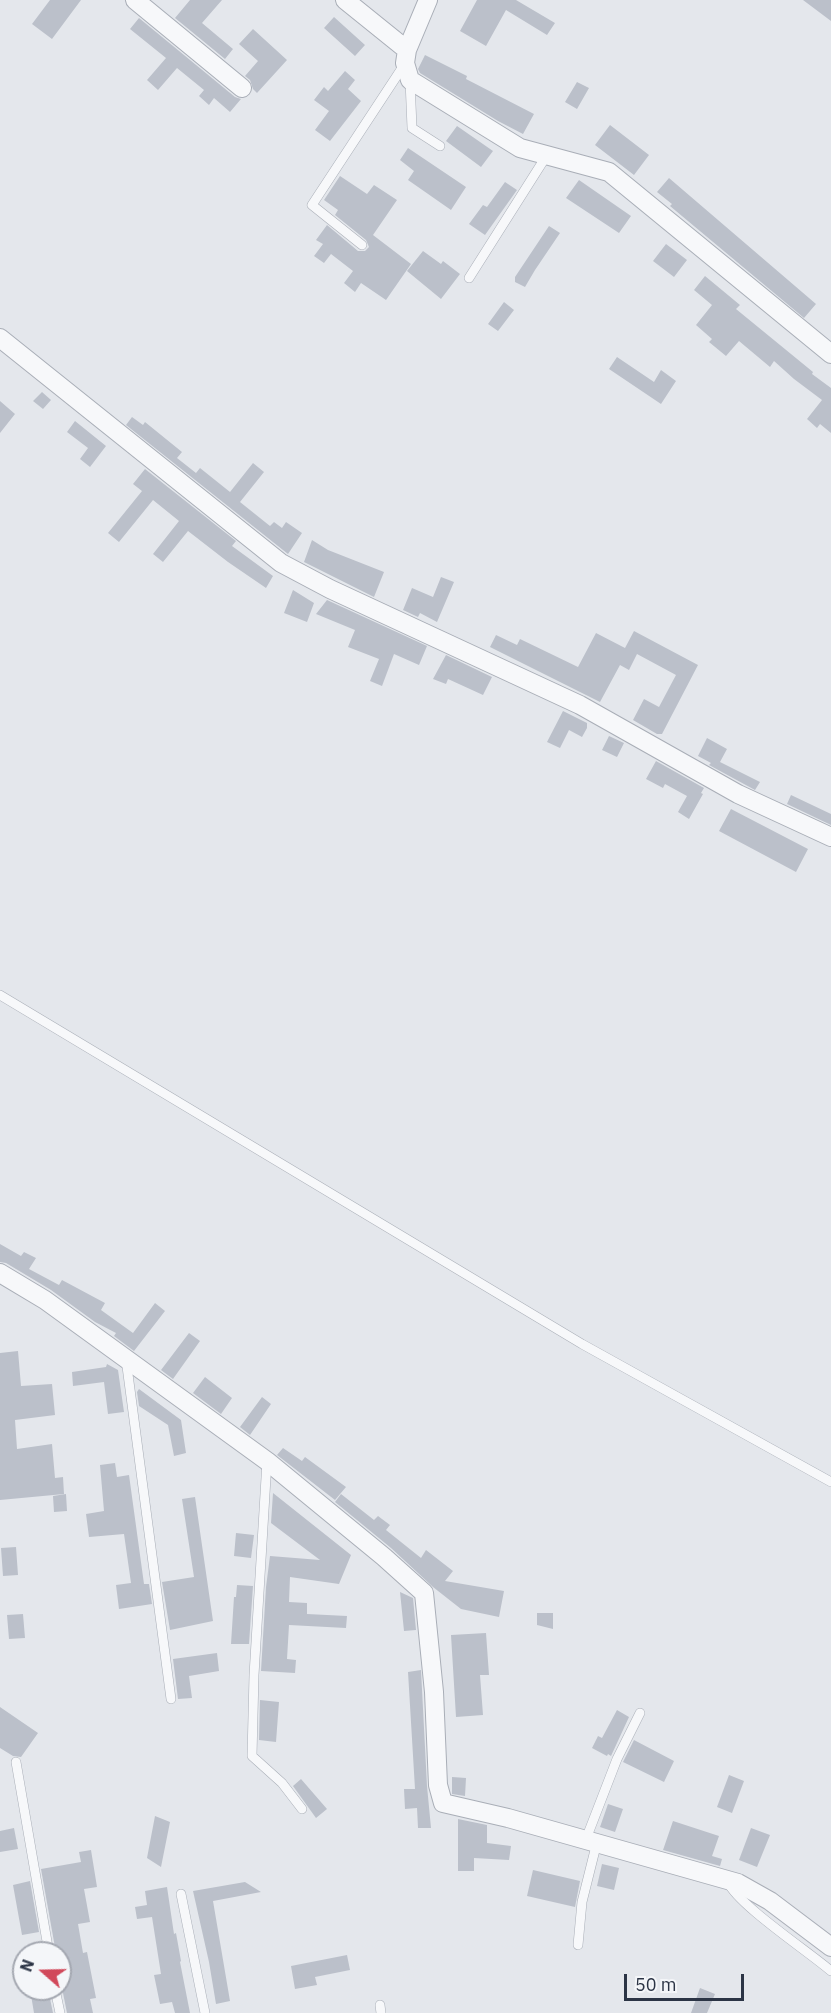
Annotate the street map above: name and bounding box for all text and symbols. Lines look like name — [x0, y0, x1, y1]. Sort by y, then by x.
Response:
north arrow — [12, 1941, 72, 2001]
text: N — [16, 1957, 38, 1974]
scale bar — [627, 1962, 747, 2000]
text: 50 m — [635, 1973, 677, 1996]

